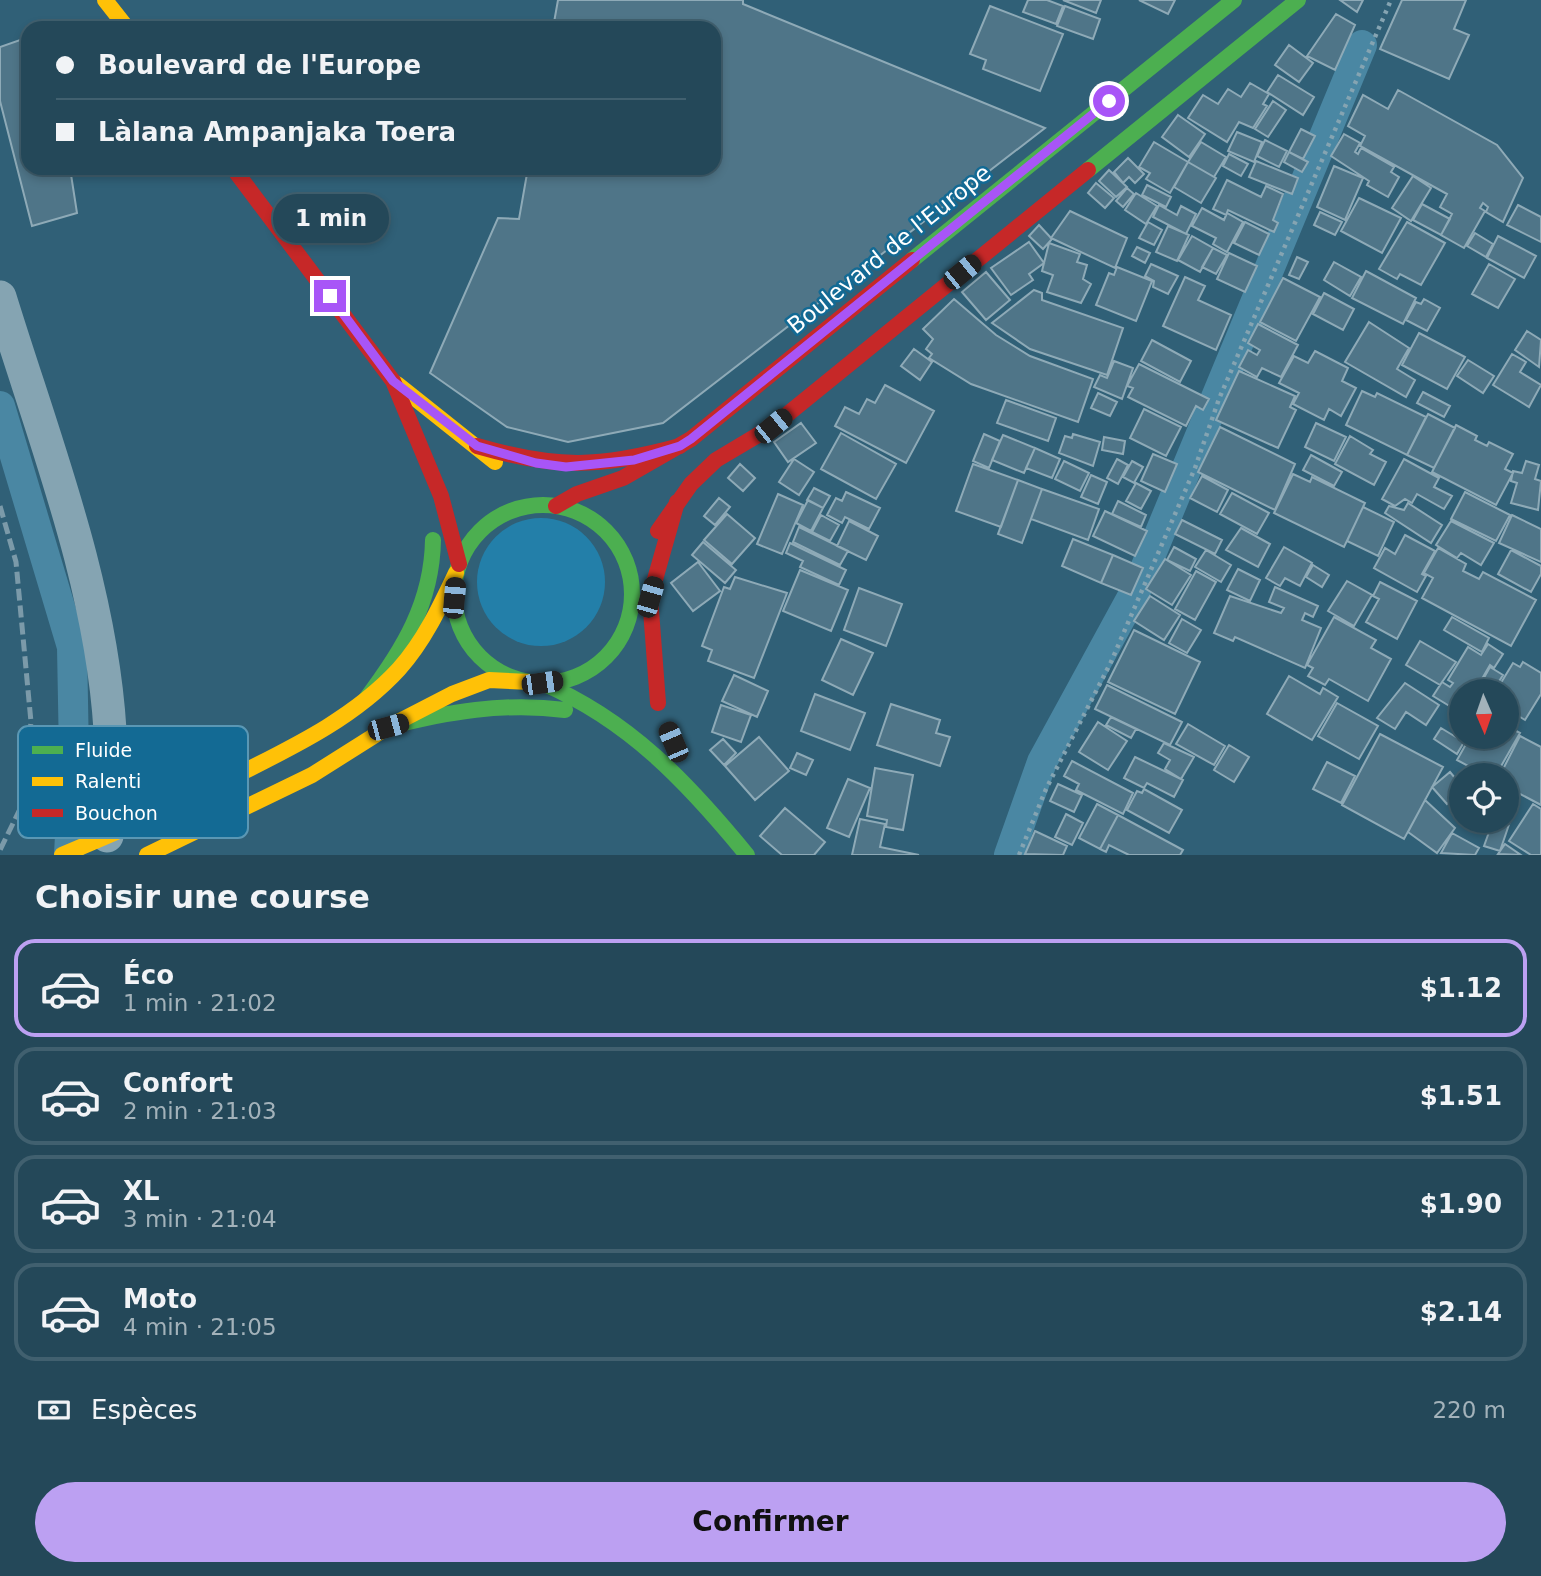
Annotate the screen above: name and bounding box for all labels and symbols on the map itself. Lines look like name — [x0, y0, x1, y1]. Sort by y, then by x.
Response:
route start — [1093, 85, 1125, 117]
street label: Boulevard de l'Europe — [782, 159, 996, 339]
callout: 1 min — [272, 194, 388, 244]
car — [940, 251, 985, 293]
route end — [314, 280, 346, 312]
car — [751, 405, 796, 447]
car — [635, 574, 666, 620]
car — [442, 576, 467, 620]
car — [520, 670, 565, 696]
north arrow — [1449, 679, 1519, 749]
car — [365, 711, 412, 743]
car — [656, 719, 691, 765]
legend — [18, 726, 248, 838]
text: Fluide — [75, 739, 132, 761]
text: Ralenti — [75, 770, 141, 792]
text: Bouchon — [75, 802, 158, 824]

